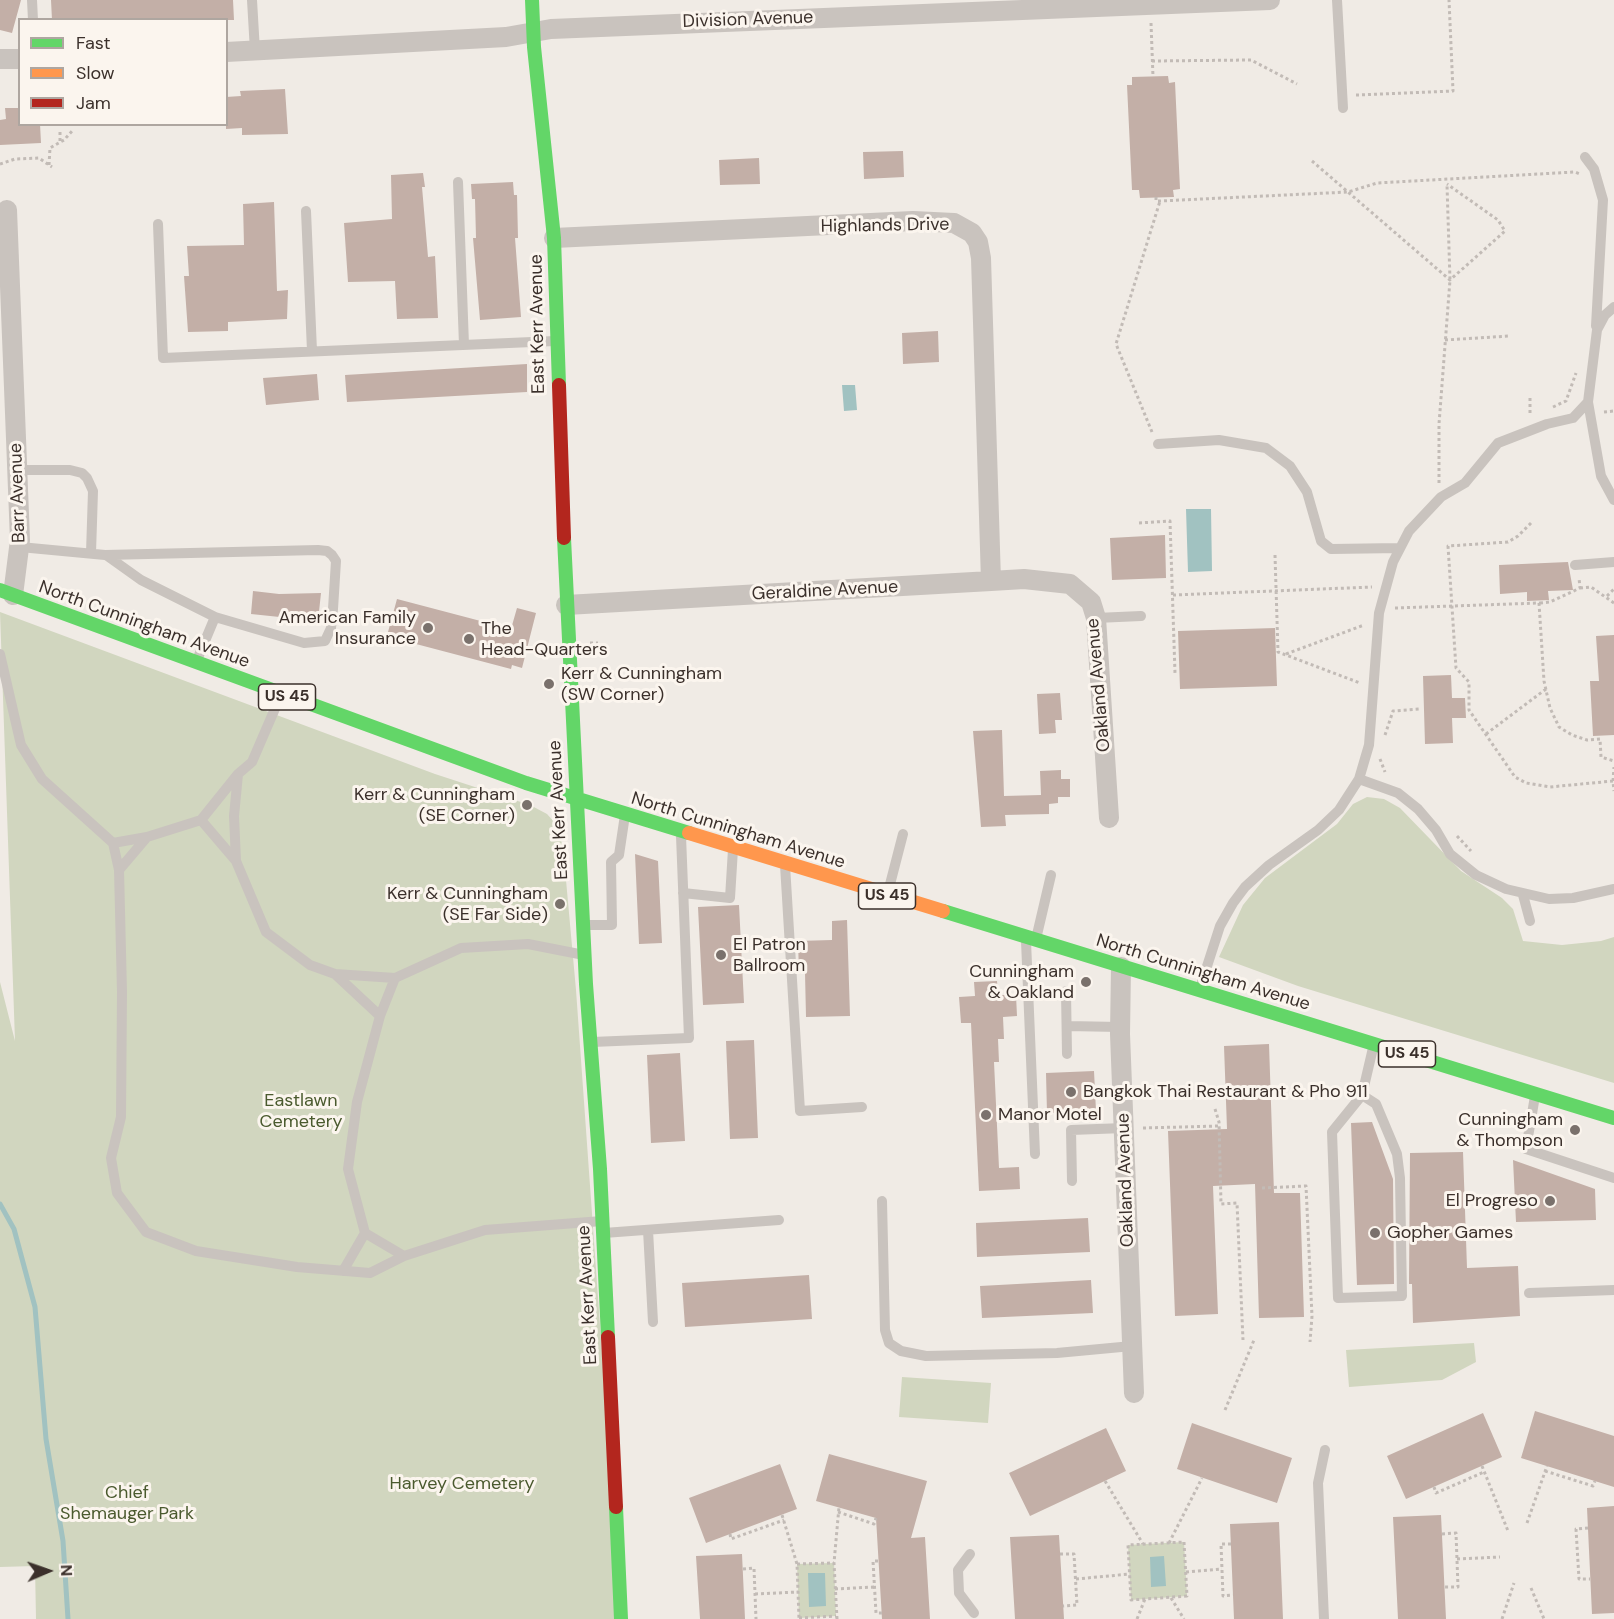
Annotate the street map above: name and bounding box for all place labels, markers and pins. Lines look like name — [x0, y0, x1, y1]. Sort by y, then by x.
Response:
place label: American Family Insurance — [278, 607, 416, 650]
place label: The Head-Quarters — [481, 618, 608, 660]
marker: American Family Insurance — [421, 621, 435, 635]
marker: The Head-Quarters — [462, 632, 476, 646]
place label: Kerr & Cunningham (SW Corner) — [561, 663, 722, 706]
marker: Kerr & Cunningham (SW Corner) — [542, 677, 556, 691]
place label: Kerr & Cunningham (SE Corner) — [354, 784, 515, 826]
marker: Kerr & Cunningham (SE Corner) — [520, 798, 534, 812]
place label: Kerr & Cunningham (SE Far Side) — [387, 883, 548, 926]
marker: Kerr & Cunningham (SE Far Side) — [553, 897, 567, 911]
place label: El Patron Ballroom — [733, 934, 806, 976]
marker: El Patron Ballroom — [714, 948, 728, 962]
place label: Cunningham & Oakland — [969, 961, 1074, 1004]
marker: Cunningham & Oakland — [1079, 975, 1093, 989]
place label: Bangkok Thai Restaurant & Pho 911 — [1083, 1081, 1368, 1103]
marker: Bangkok Thai Restaurant & Pho 911 — [1064, 1085, 1078, 1099]
place label: Manor Motel — [998, 1104, 1102, 1126]
marker: Manor Motel — [979, 1108, 993, 1122]
place label: Cunningham & Thompson — [1457, 1109, 1563, 1152]
marker: Cunningham & Thompson — [1568, 1123, 1582, 1137]
place label: El Progreso — [1446, 1190, 1538, 1212]
marker: El Progreso — [1543, 1194, 1557, 1208]
place label: Gopher Games — [1387, 1222, 1513, 1244]
marker: Gopher Games — [1368, 1226, 1382, 1240]

